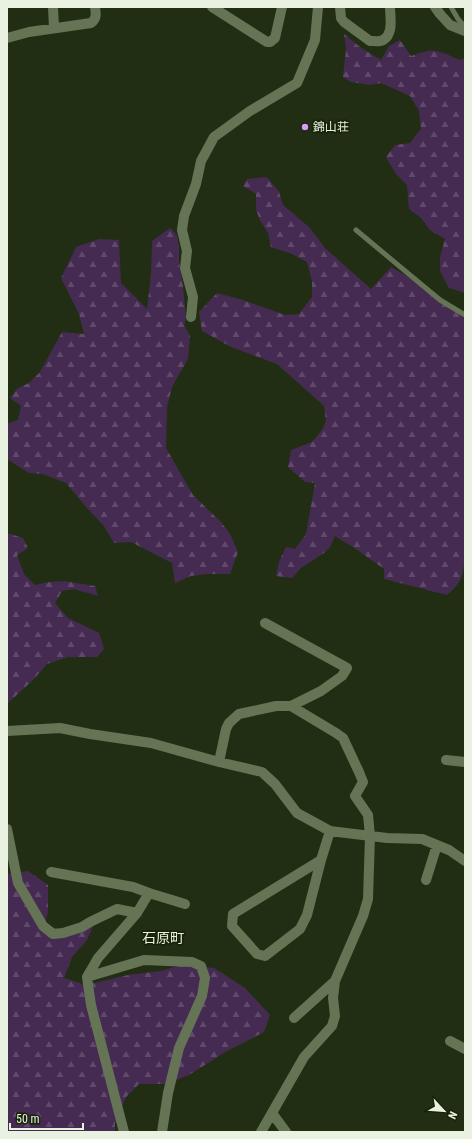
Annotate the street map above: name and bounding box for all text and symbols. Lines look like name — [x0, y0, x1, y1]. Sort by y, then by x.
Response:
place label: 錦山荘 — [313, 120, 349, 134]
marker: 錦山荘 — [300, 122, 310, 132]
district label: 石原町 — [142, 930, 184, 946]
north arrow — [424, 1091, 464, 1131]
scale bar — [10, 1105, 83, 1131]
text: N — [445, 1109, 460, 1121]
text: 50 m — [16, 1112, 40, 1126]

